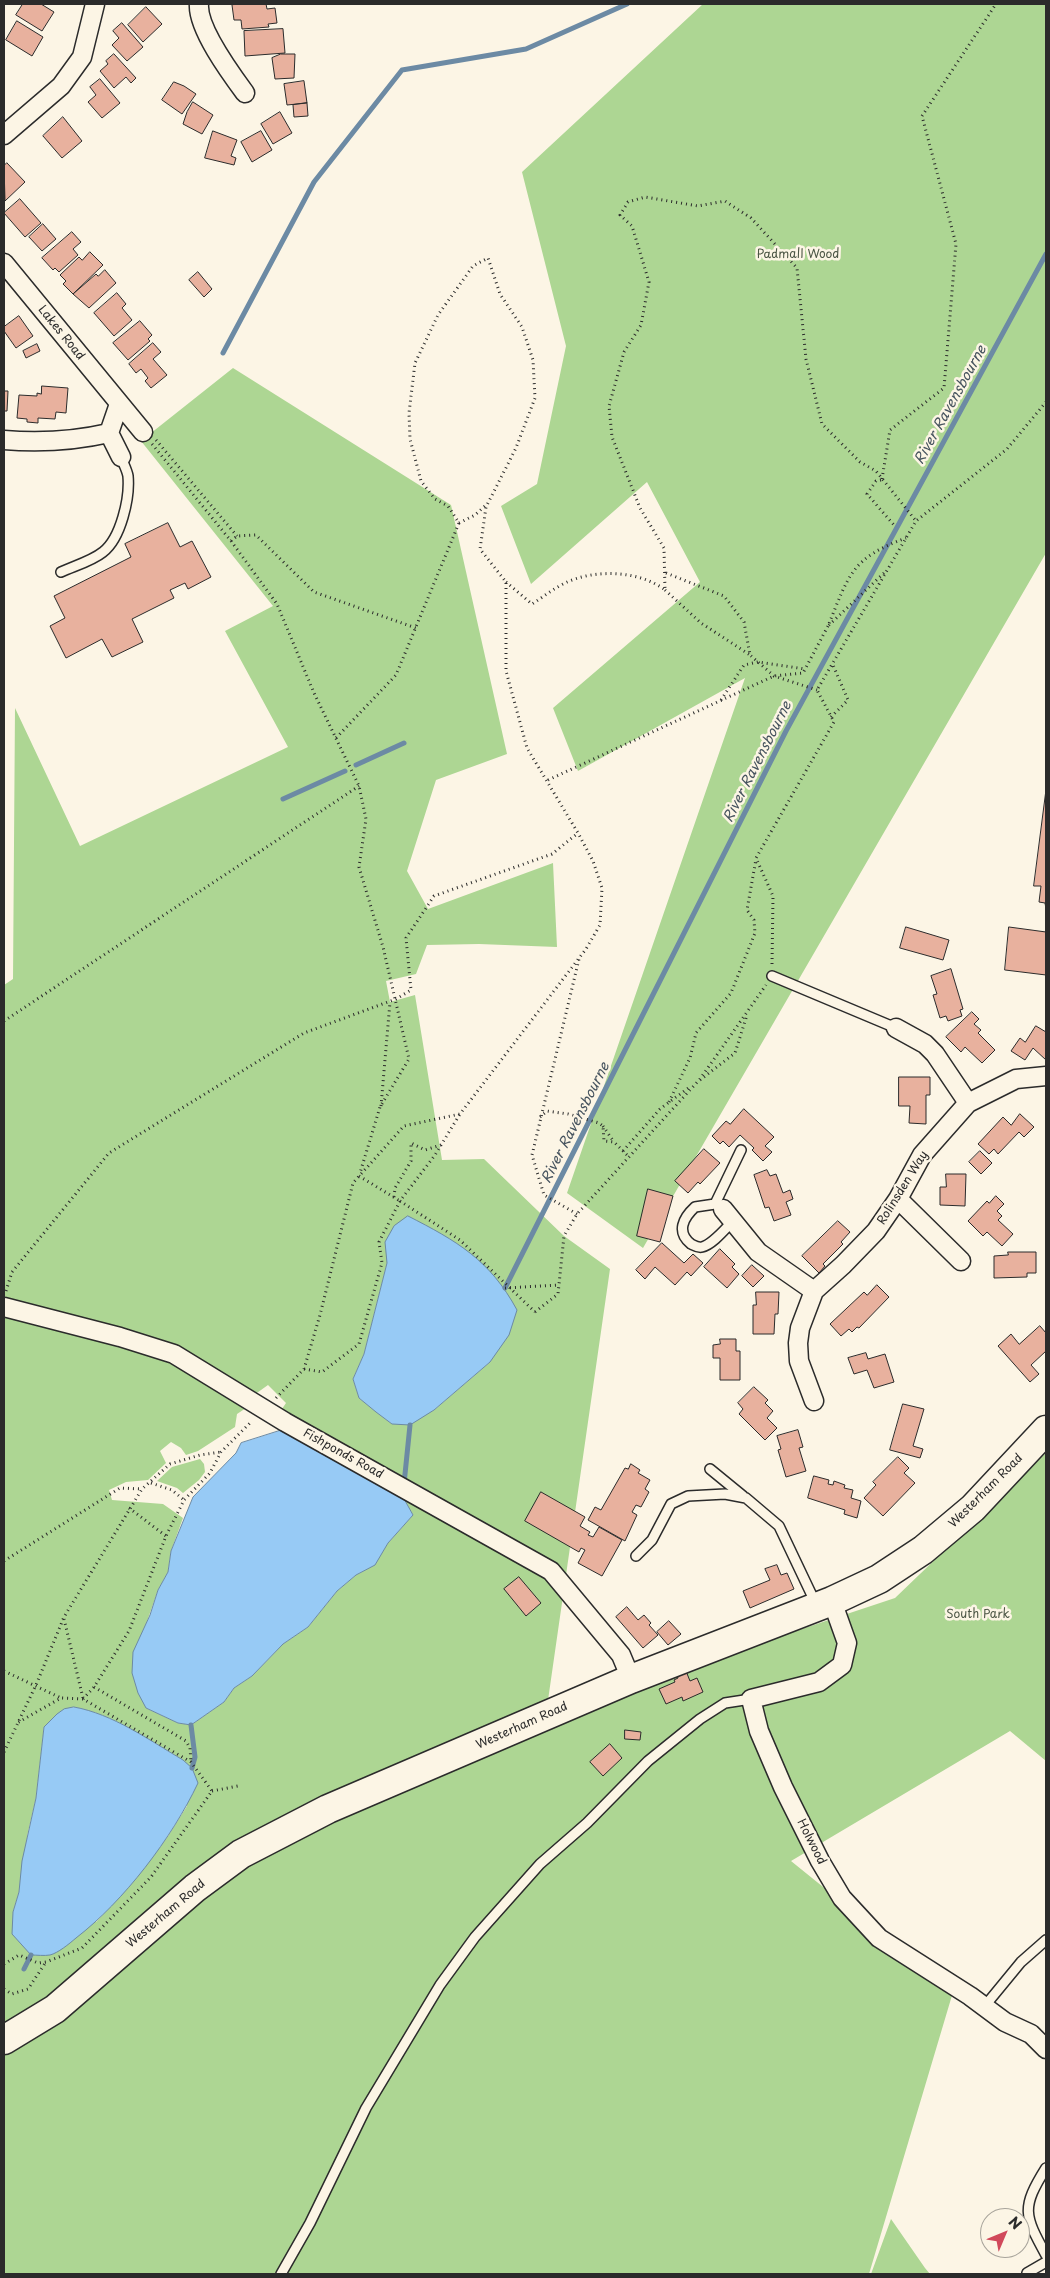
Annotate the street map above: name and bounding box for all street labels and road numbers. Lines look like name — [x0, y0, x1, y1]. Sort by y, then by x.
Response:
street label: Lakes Road — [35, 303, 87, 363]
street label: Rolinsden Way — [875, 1148, 931, 1228]
street label: Fishponds Road — [300, 1426, 386, 1482]
street label: Westerham Road — [946, 1451, 1026, 1531]
street label: Westerham Road — [474, 1699, 570, 1753]
street label: Holwood — [793, 1817, 829, 1867]
street label: Westerham Road — [124, 1877, 208, 1951]

